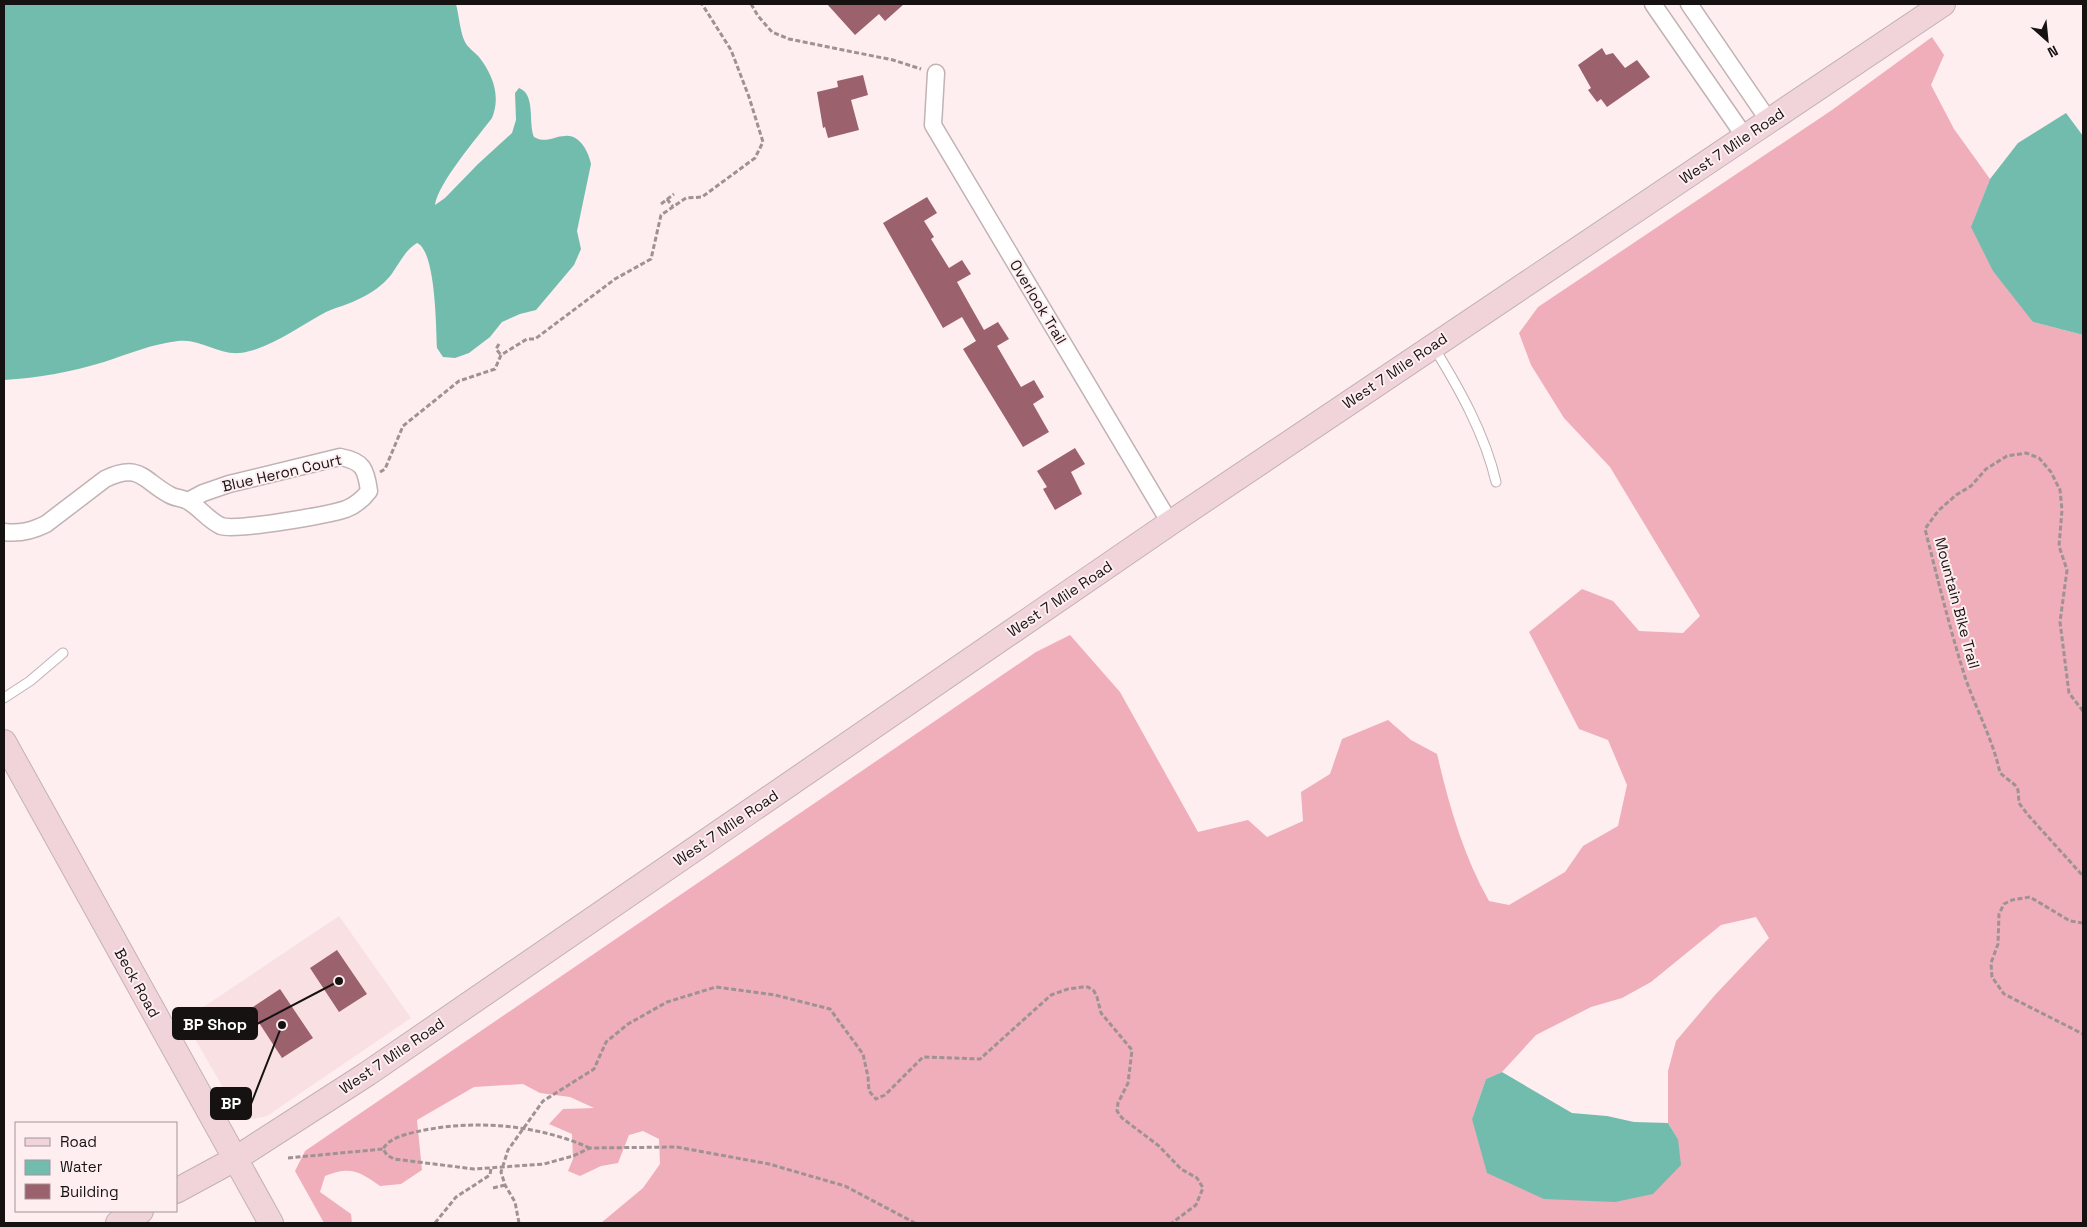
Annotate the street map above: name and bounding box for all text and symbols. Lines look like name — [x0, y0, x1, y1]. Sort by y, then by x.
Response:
north arrow — [2022, 15, 2072, 65]
text: N — [2045, 41, 2061, 62]
street label: West 7 Mile Road — [1676, 103, 1788, 188]
street label: Overlook Trail — [1006, 256, 1071, 347]
street label: West 7 Mile Road — [1339, 328, 1451, 413]
street label: Blue Heron Court — [220, 449, 344, 496]
street label: Mountain Bike Trail — [1931, 535, 1984, 671]
street label: West 7 Mile Road — [1004, 556, 1116, 641]
street label: West 7 Mile Road — [670, 785, 782, 870]
street label: Beck Road — [111, 945, 164, 1021]
callout: BP Shop — [173, 1008, 257, 1039]
street label: West 7 Mile Road — [336, 1013, 448, 1098]
text: BP Shop — [183, 1014, 247, 1035]
callout: BP — [211, 1088, 251, 1119]
text: BP — [221, 1093, 241, 1114]
legend — [15, 1122, 178, 1212]
text: Road — [60, 1132, 97, 1151]
text: Water — [60, 1157, 103, 1176]
text: Building — [60, 1182, 119, 1201]

